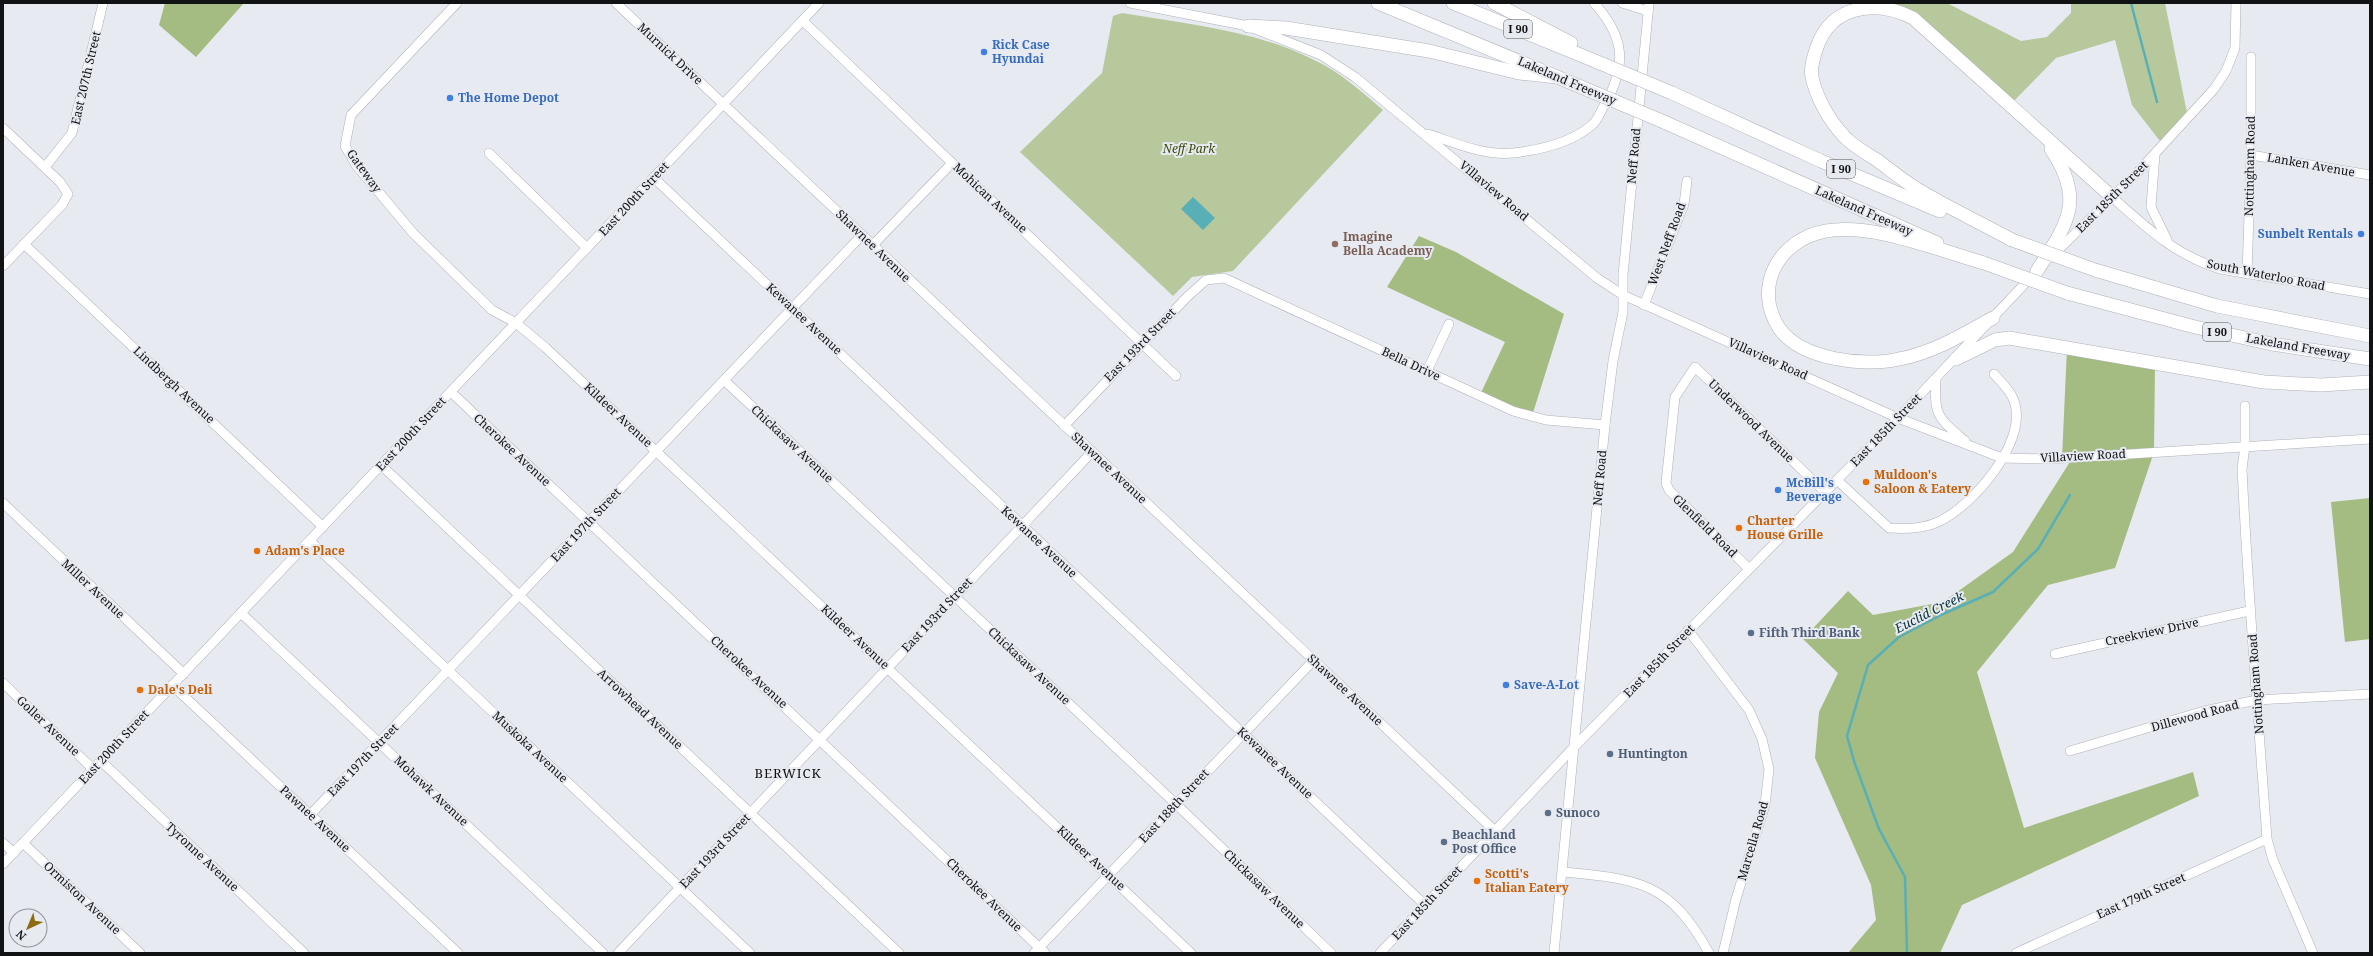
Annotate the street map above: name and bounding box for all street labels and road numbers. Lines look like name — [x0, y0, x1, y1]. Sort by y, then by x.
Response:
street label: Murnick Drive — [634, 19, 707, 88]
road number: I 90 — [1504, 20, 1532, 38]
street label: East 207th Street — [66, 29, 105, 126]
street label: Lakeland Freeway — [1515, 52, 1619, 109]
street label: Nottingham Road — [2240, 115, 2259, 216]
street label: Neff Road — [1623, 127, 1644, 185]
street label: Gateway — [343, 146, 386, 196]
street label: Lanken Avenue — [2266, 148, 2356, 181]
street label: Villaview Road — [1456, 157, 1533, 225]
street label: East 185th Street — [2072, 157, 2151, 236]
street label: East 200th Street — [595, 158, 672, 239]
street label: Mohican Avenue — [949, 159, 1031, 237]
road number: I 90 — [1827, 160, 1855, 178]
street label: Lakeland Freeway — [1813, 181, 1916, 240]
street label: West Neff Road — [1644, 199, 1690, 288]
street label: Shawnee Avenue — [832, 206, 914, 286]
street label: South Waterloo Road — [2205, 255, 2327, 294]
street label: Kewanee Avenue — [763, 279, 846, 358]
street label: East 193rd Street — [1100, 304, 1179, 385]
road number: I 90 — [2203, 323, 2231, 341]
street label: Lakeland Freeway — [2245, 329, 2352, 364]
street label: Villaview Road — [1726, 333, 1811, 384]
street label: Lindbergh Avenue — [130, 342, 219, 427]
street label: Bella Drive — [1379, 342, 1443, 385]
street label: Underwood Avenue — [1705, 375, 1798, 466]
street label: Kildeer Avenue — [580, 378, 656, 451]
street label: East 185th Street — [1846, 389, 1925, 470]
street label: East 200th Street — [372, 393, 449, 474]
street label: Chickasaw Avenue — [747, 401, 837, 486]
street label: Cherokee Avenue — [470, 409, 555, 490]
street label: Shawnee Avenue — [1068, 428, 1151, 507]
street label: Villaview Road — [2040, 445, 2127, 466]
street label: Neff Road — [1589, 449, 1610, 507]
street label: East 197th Street — [547, 484, 624, 565]
street label: Glenfield Road — [1669, 490, 1742, 561]
street label: Kewanee Avenue — [998, 502, 1081, 581]
street label: Miller Avenue — [58, 555, 129, 622]
street label: East 193rd Street — [897, 573, 976, 656]
street label: Kildeer Avenue — [817, 600, 893, 673]
street label: Creekview Drive — [2104, 613, 2200, 650]
street label: East 185th Street — [1619, 620, 1698, 701]
street label: Chickasaw Avenue — [984, 623, 1074, 708]
street label: Cherokee Avenue — [707, 631, 792, 712]
street label: Nottingham Road — [2243, 633, 2267, 735]
street label: Shawnee Avenue — [1304, 650, 1387, 729]
street label: Arrowhead Avenue — [594, 664, 687, 753]
street label: Goller Avenue — [13, 692, 84, 759]
street label: Dillewood Road — [2149, 695, 2241, 735]
street label: East 200th Street — [75, 706, 152, 787]
street label: Muskoka Avenue — [489, 707, 572, 786]
street label: East 197th Street — [323, 719, 402, 800]
street label: Kewanee Avenue — [1234, 723, 1317, 802]
street label: Mohawk Avenue — [390, 752, 472, 830]
street label: East 188th Street — [1135, 765, 1212, 846]
street label: Pawnee Avenue — [276, 781, 354, 856]
street label: Marcella Road — [1733, 798, 1772, 883]
street label: East 193rd Street — [675, 809, 754, 892]
street label: Tyronne Avenue — [162, 818, 243, 895]
street label: Kildeer Avenue — [1053, 821, 1129, 894]
street label: Chickasaw Avenue — [1220, 845, 1309, 932]
street label: Cherokee Avenue — [943, 854, 1026, 935]
street label: Ormiston Avenue — [40, 857, 125, 938]
street label: East 185th Street — [1388, 862, 1465, 943]
street label: East 179th Street — [2094, 868, 2188, 923]

